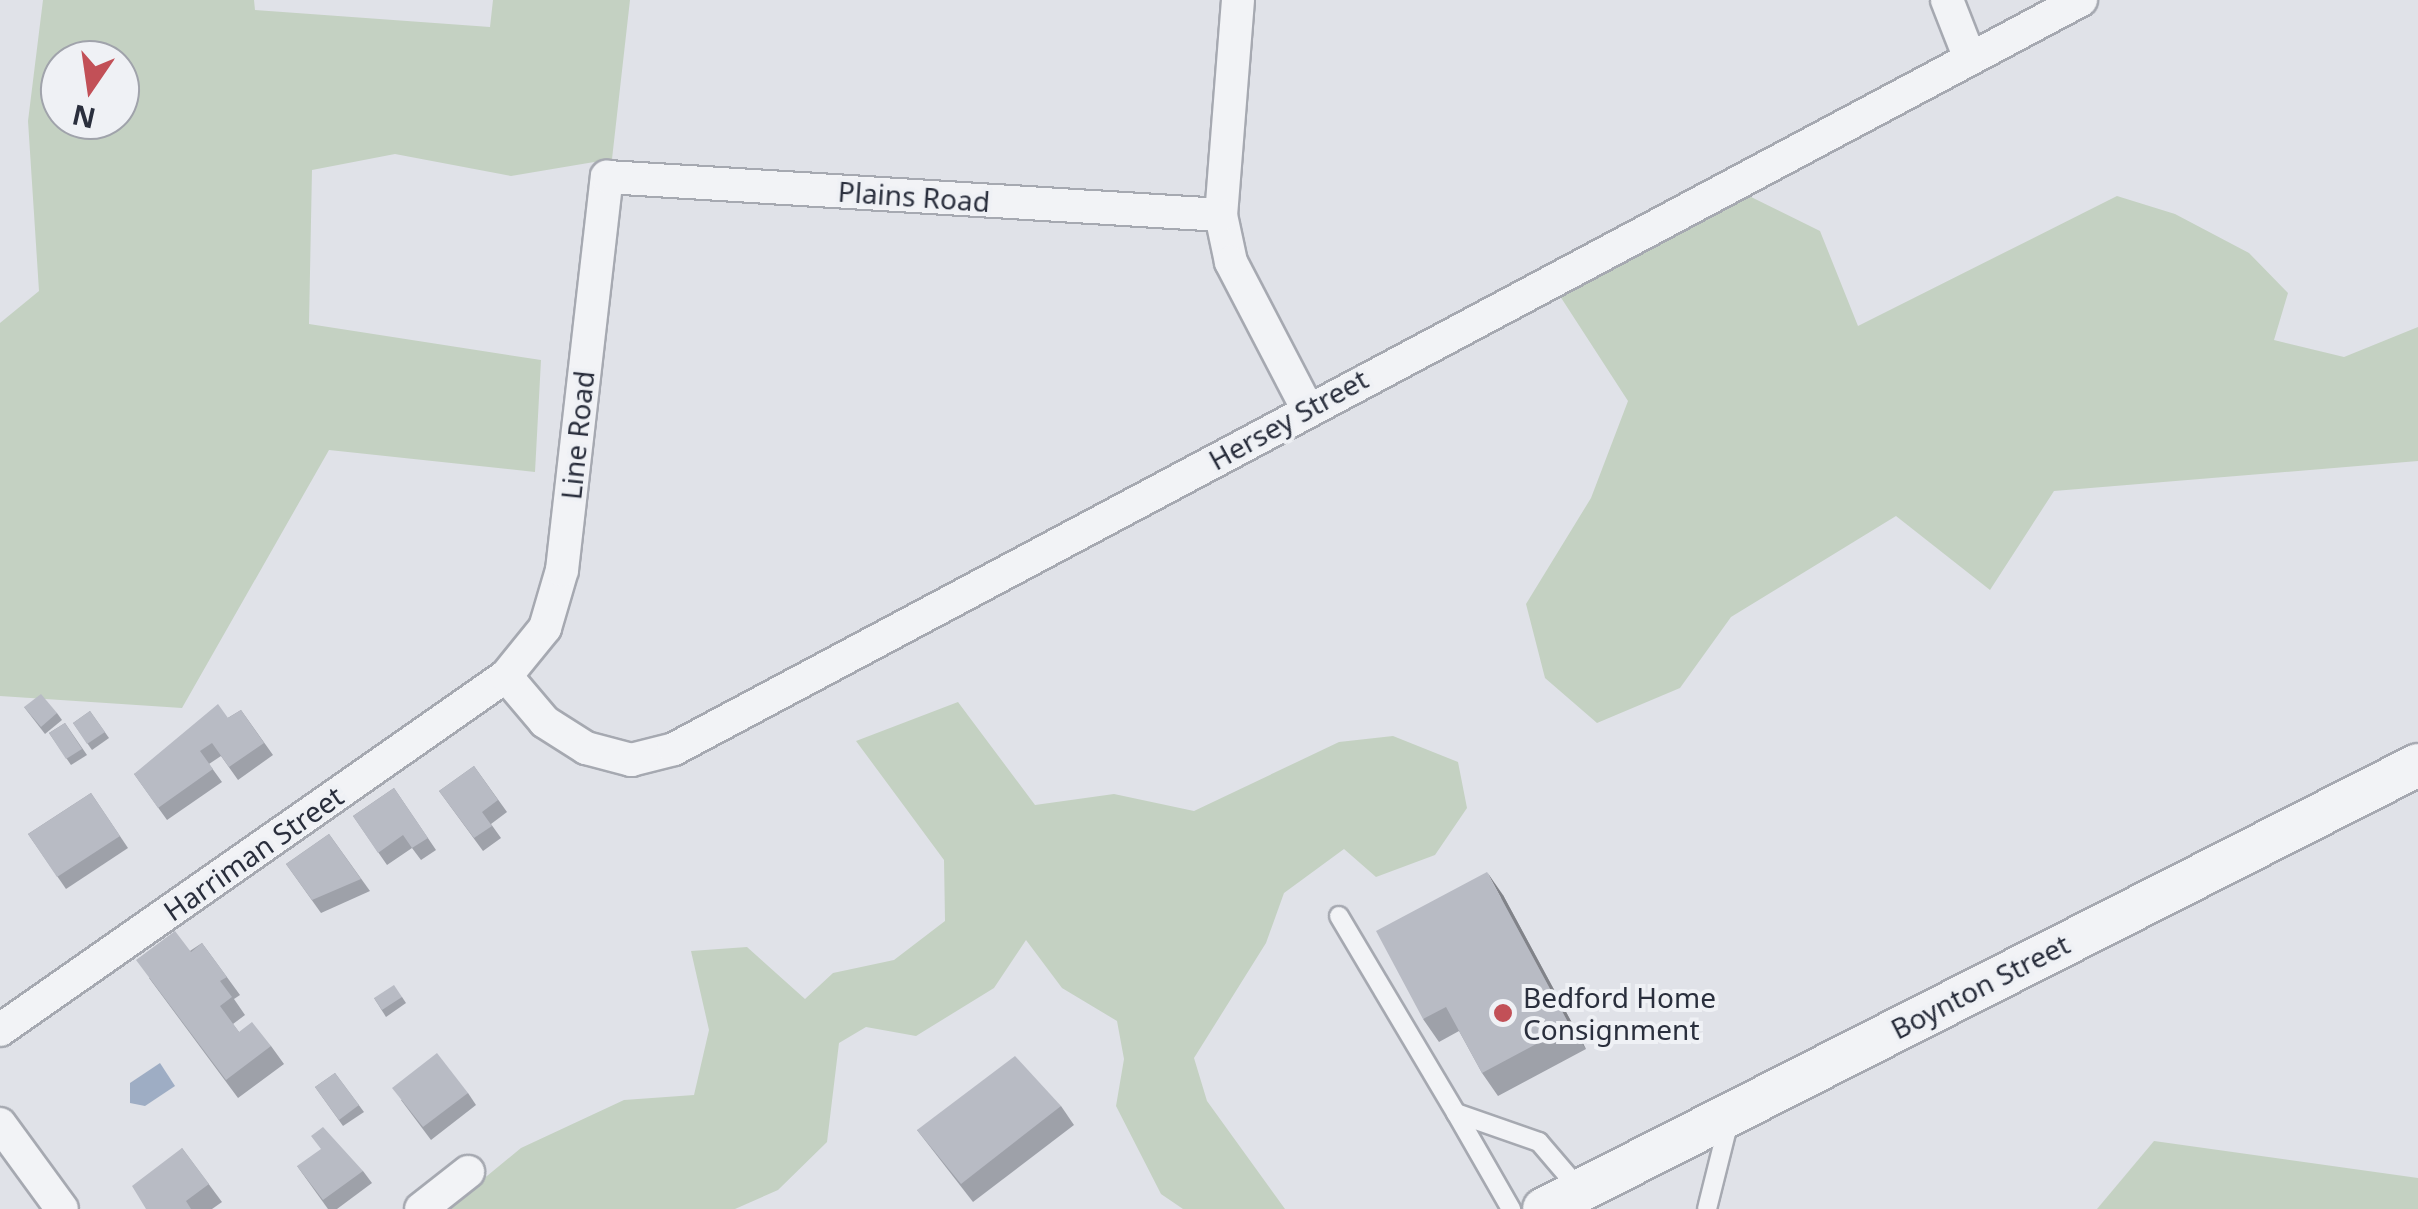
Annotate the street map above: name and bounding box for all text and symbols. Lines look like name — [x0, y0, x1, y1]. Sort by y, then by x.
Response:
north arrow — [40, 40, 140, 140]
text: N — [68, 96, 99, 138]
street label: Plains Road — [837, 174, 991, 218]
street label: Hersey Street — [1203, 362, 1373, 476]
street label: Line Road — [554, 369, 600, 501]
street label: Harriman Street — [157, 779, 349, 927]
street label: Boynton Street — [1885, 927, 2075, 1045]
place label: Bedford Home Consignment — [1523, 980, 1716, 1046]
marker: Bedford Home Consignment — [1492, 1002, 1514, 1024]

